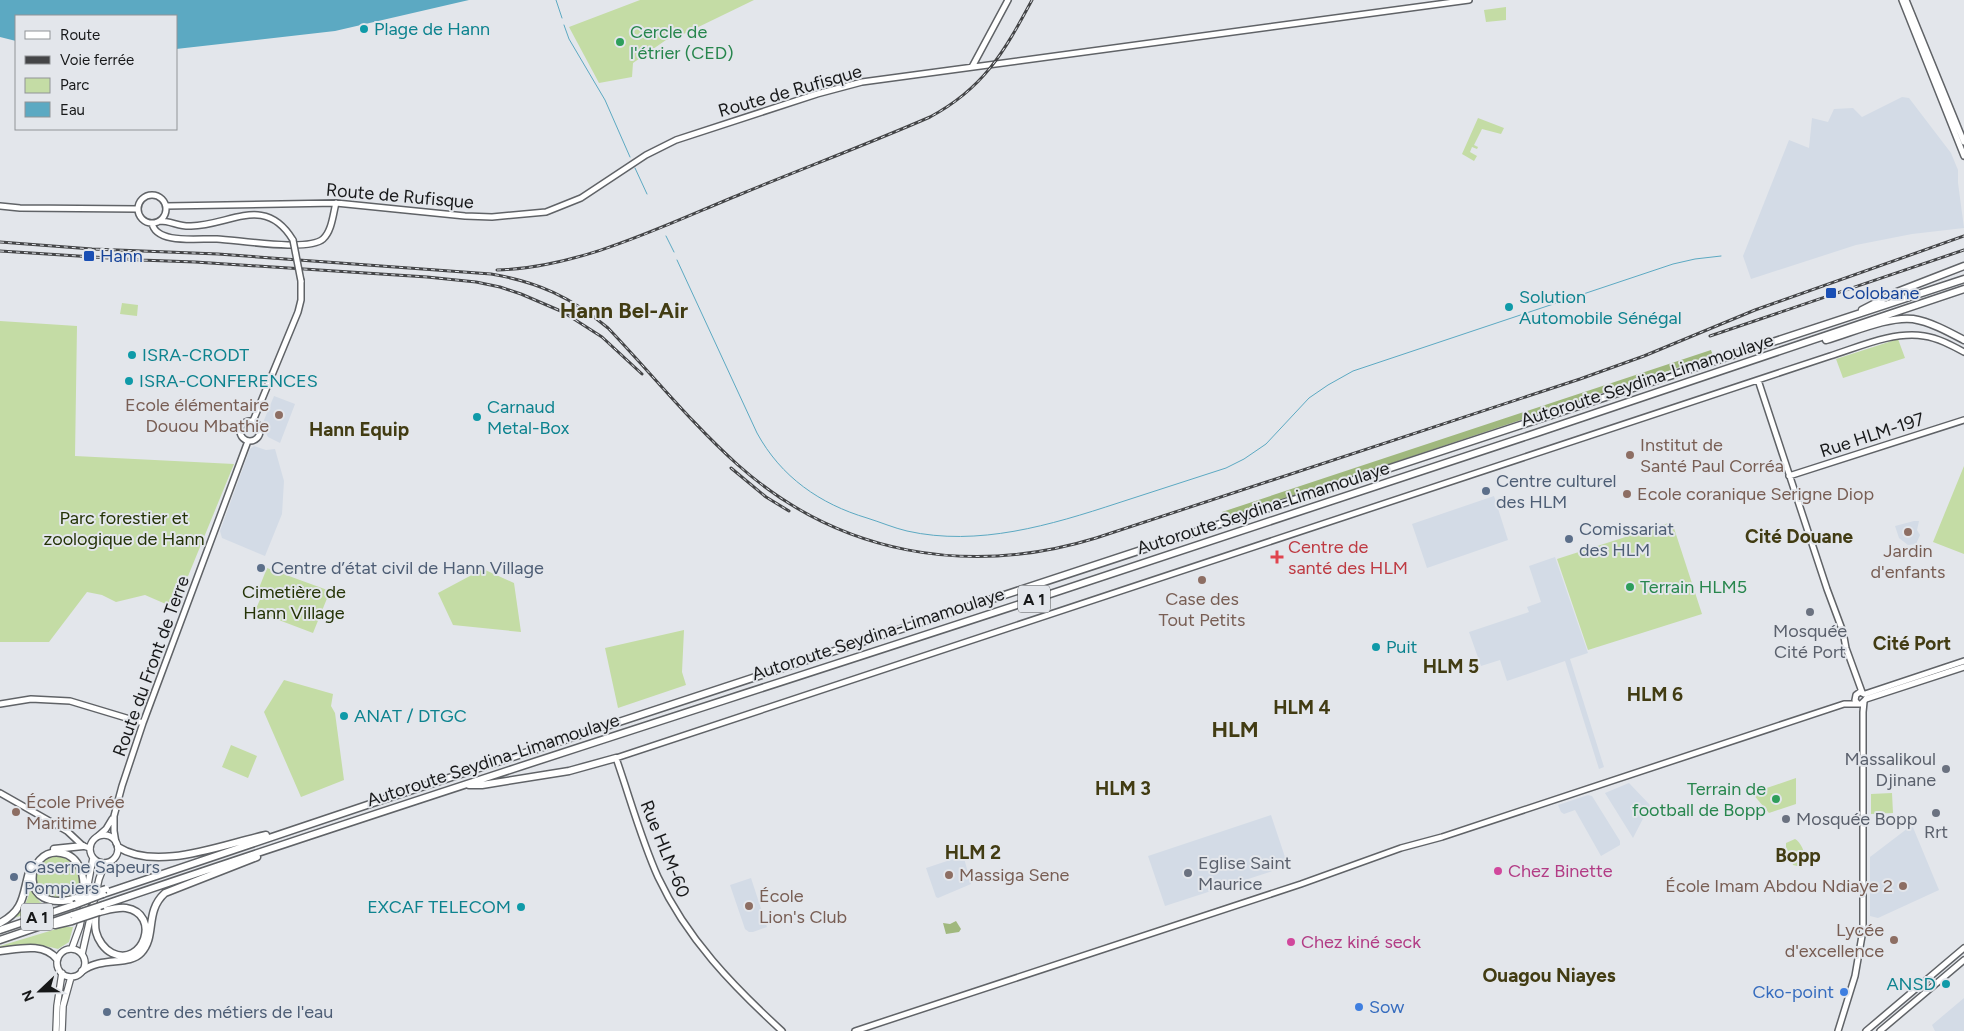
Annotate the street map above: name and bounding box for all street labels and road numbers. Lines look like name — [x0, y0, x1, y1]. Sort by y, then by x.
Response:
street label: Route de Rufisque — [716, 60, 865, 122]
street label: Route de Rufisque — [325, 179, 475, 213]
street label: Autoroute Seydina-Limamoulaye — [1518, 329, 1776, 431]
street label: Rue HLM-197 — [1817, 408, 1927, 462]
street label: Autoroute Seydina-Limamoulaye — [1134, 457, 1392, 559]
street label: Route du Front de Terre — [108, 572, 194, 759]
street label: Autoroute Seydina-Limamoulaye — [749, 583, 1007, 685]
road number: A 1 — [1018, 586, 1050, 612]
street label: Autoroute Seydina-Limamoulaye — [364, 709, 622, 811]
street label: Rue HLM-60 — [636, 797, 694, 901]
road number: A 1 — [21, 904, 53, 930]

